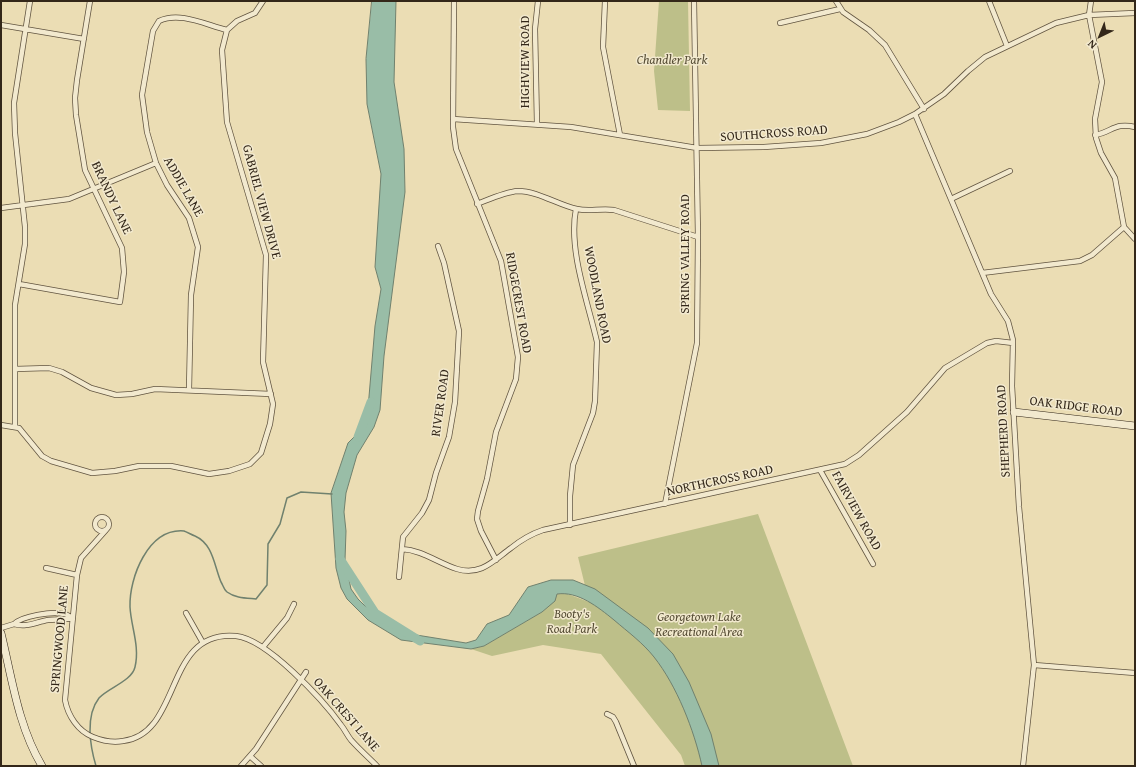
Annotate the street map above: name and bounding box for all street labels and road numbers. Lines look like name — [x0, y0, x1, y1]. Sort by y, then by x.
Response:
street label: HIGHVIEW ROAD — [518, 16, 534, 108]
street label: SOUTHCROSS ROAD — [720, 122, 828, 146]
street label: GABRIEL VIEW DRIVE — [238, 143, 284, 261]
street label: ADDIE LANE — [160, 154, 206, 220]
street label: BRANDY LANE — [87, 159, 135, 237]
street label: SPRING VALLEY ROAD — [678, 194, 694, 314]
street label: WOODLAND ROAD — [580, 245, 614, 345]
street label: RIDGECREST ROAD — [501, 251, 535, 355]
street label: RIVER ROAD — [429, 368, 453, 438]
street label: SHEPHERD ROAD — [994, 384, 1014, 478]
street label: OAK RIDGE ROAD — [1029, 394, 1123, 420]
street label: NORTHCROSS ROAD — [665, 462, 775, 500]
street label: FAIRVIEW ROAD — [828, 469, 884, 553]
street label: SPRINGWOOD LANE — [48, 585, 72, 693]
street label: OAK CREST LANE — [310, 675, 382, 755]

